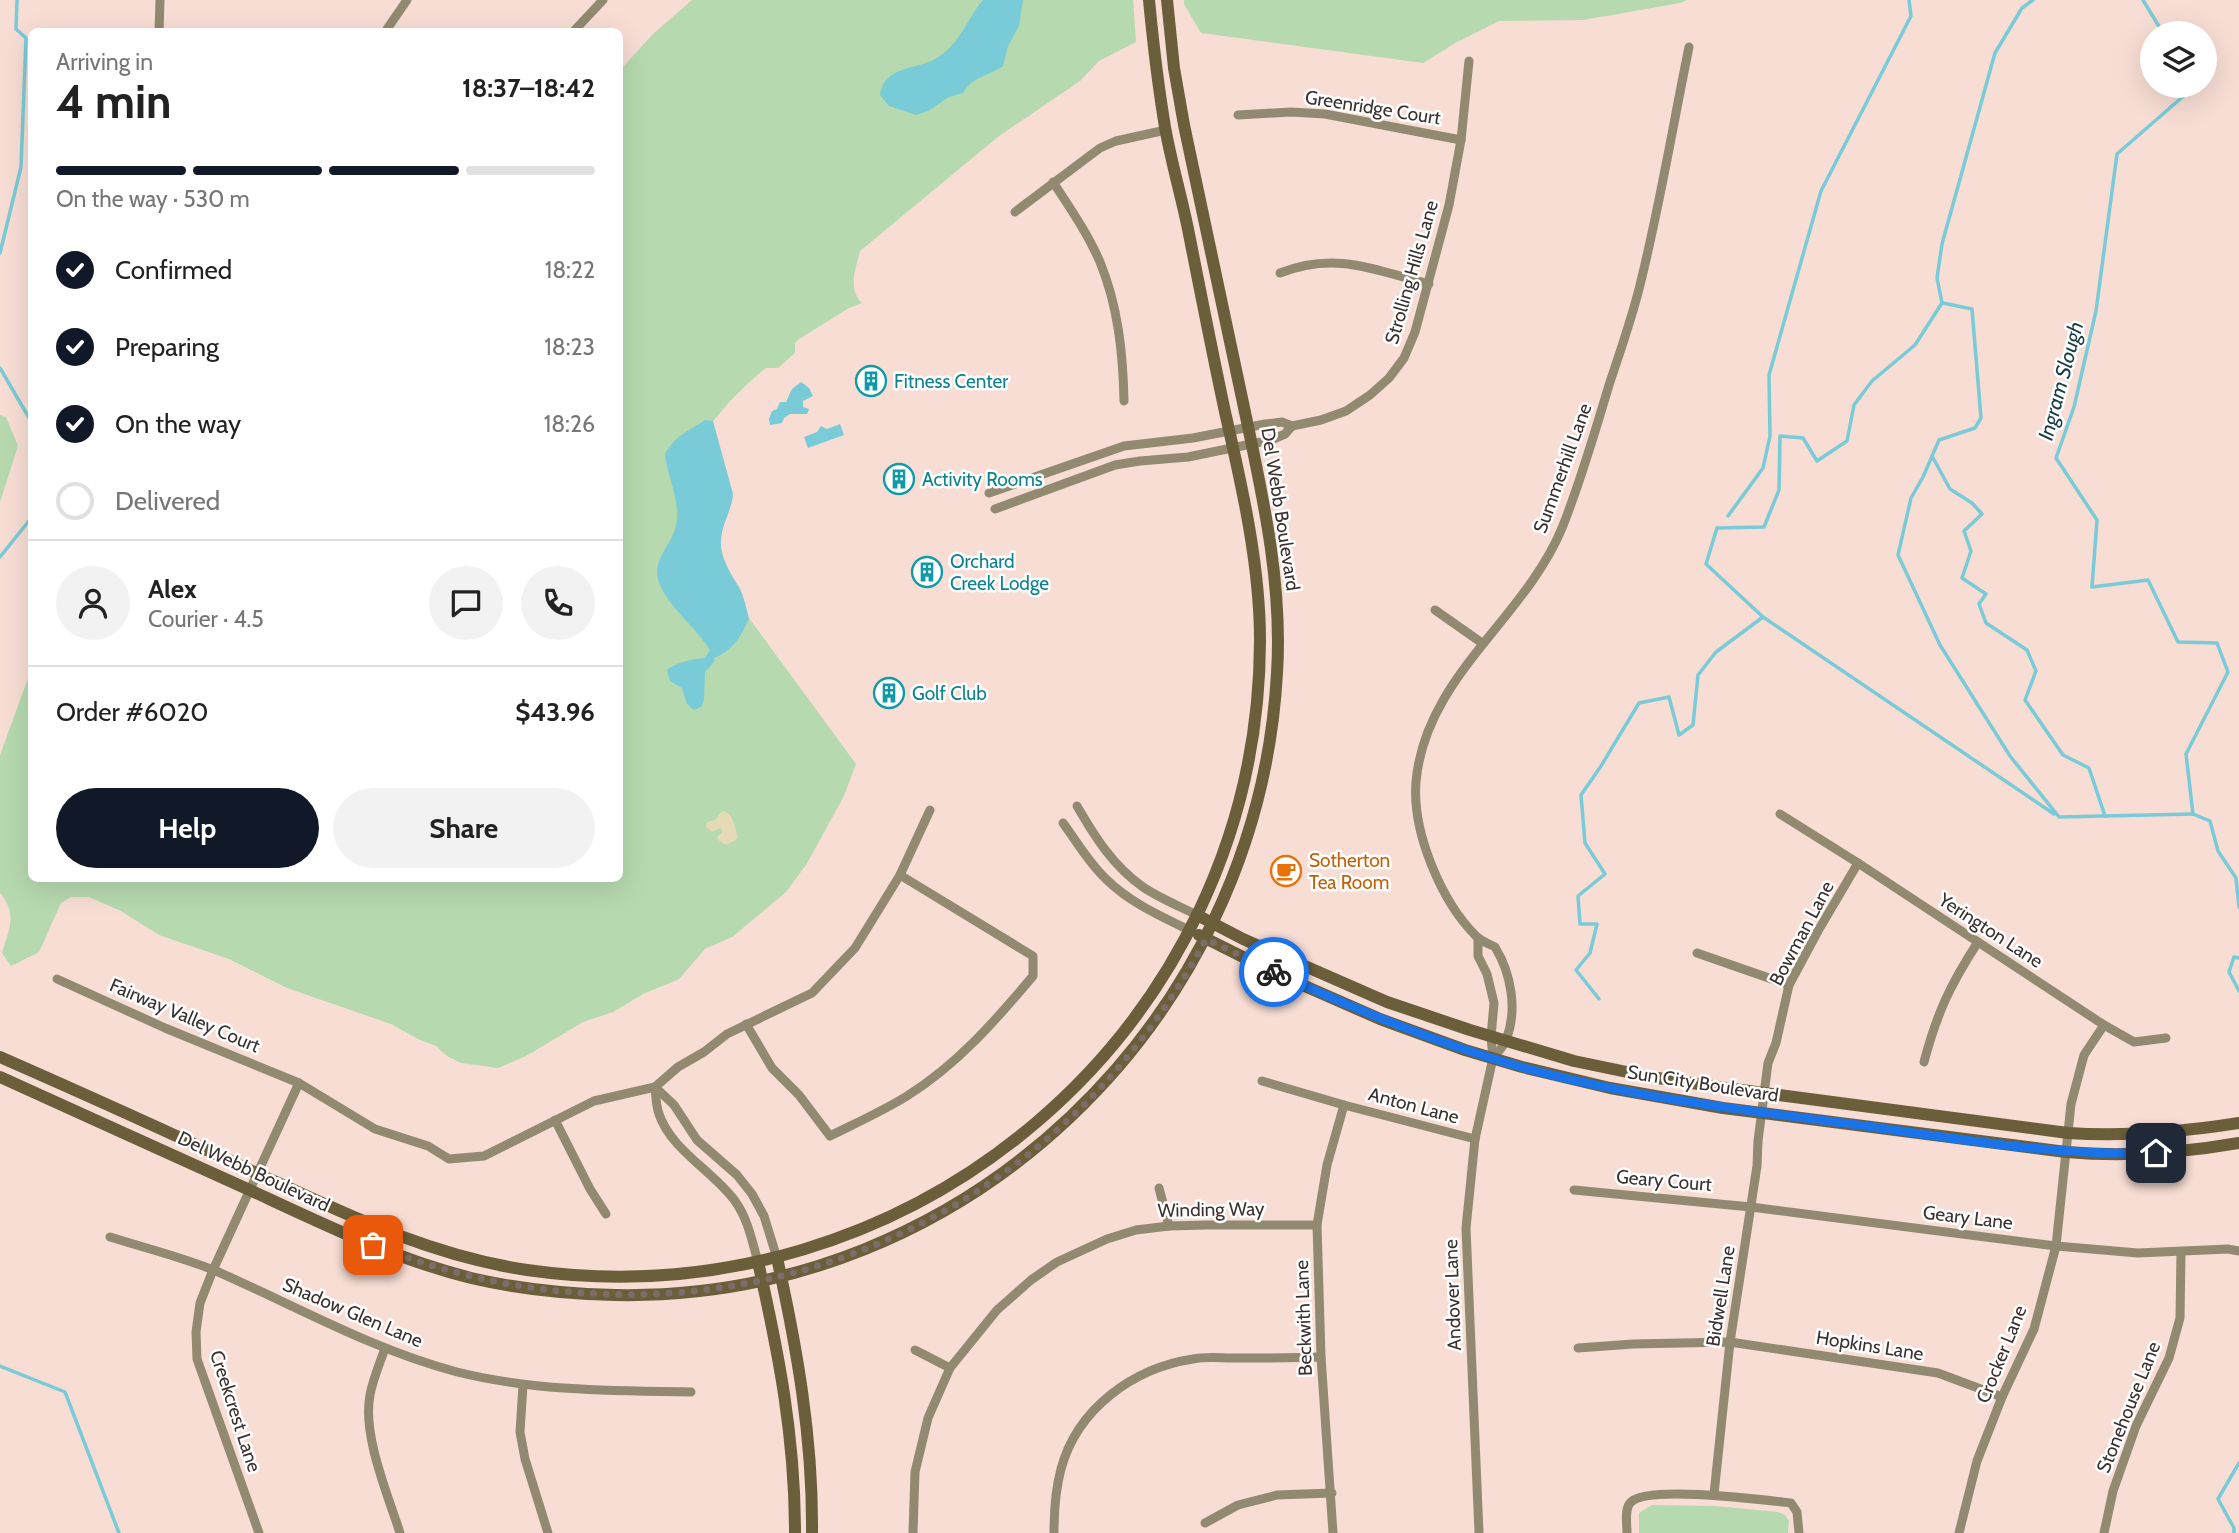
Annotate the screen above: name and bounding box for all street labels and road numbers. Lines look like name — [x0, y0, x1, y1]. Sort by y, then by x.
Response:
street label: Greenridge Court — [1304, 85, 1443, 130]
street label: Strolling Hills Lane — [1380, 198, 1443, 347]
street label: Summerhill Lane — [1528, 400, 1597, 536]
street label: Del Webb Boulevard — [1256, 426, 1305, 592]
street label: Bowman Lane — [1764, 877, 1839, 989]
street label: Yerington Lane — [1933, 888, 2047, 973]
street label: Fairway Valley Court — [106, 973, 264, 1058]
street label: Sun City Boulevard — [1626, 1060, 1780, 1107]
street label: Anton Lane — [1366, 1082, 1462, 1129]
street label: Del Webb Boulevard — [174, 1126, 333, 1217]
street label: Geary Court — [1615, 1165, 1713, 1196]
street label: Winding Way — [1157, 1197, 1265, 1222]
street label: Geary Lane — [1922, 1201, 2014, 1234]
street label: Andover Lane — [1439, 1239, 1466, 1351]
street label: Bidwell Lane — [1701, 1244, 1740, 1348]
street label: Beckwith Lane — [1290, 1259, 1317, 1376]
street label: Shadow Glen Lane — [279, 1273, 427, 1352]
street label: Crocker Lane — [1971, 1302, 2032, 1406]
street label: Hopkins Lane — [1815, 1326, 1926, 1365]
street label: Stonehouse Lane — [2092, 1338, 2165, 1476]
street label: Creekcrest Lane — [205, 1347, 266, 1475]

